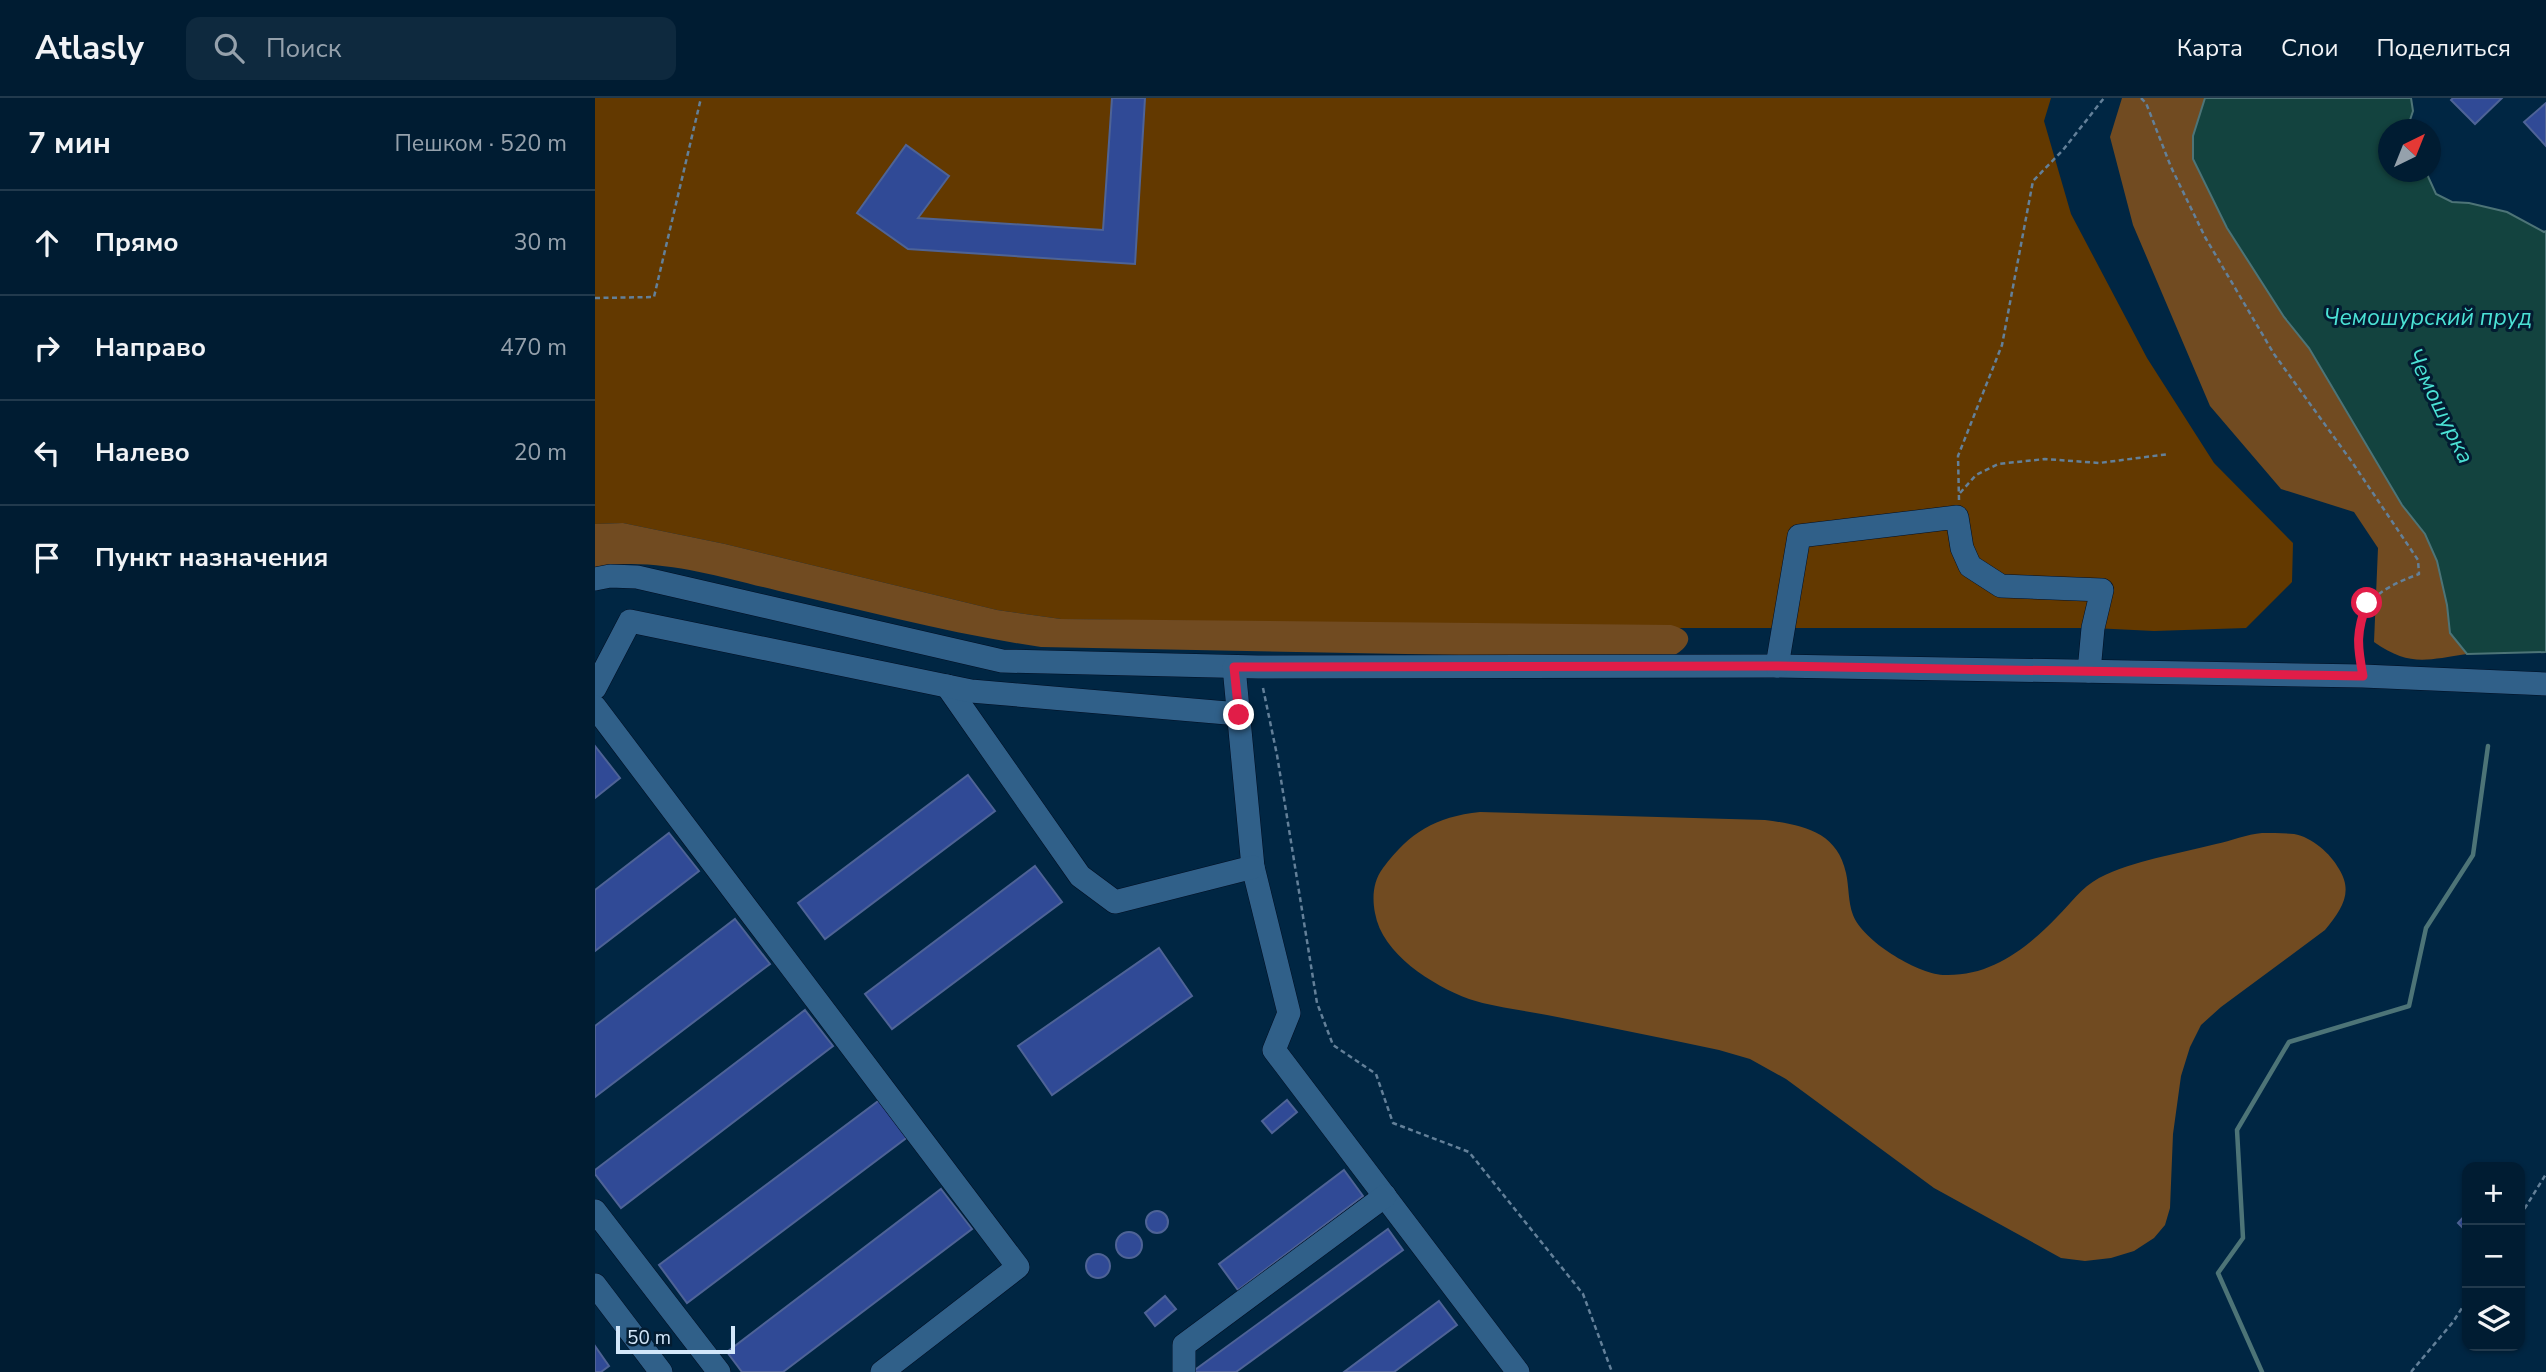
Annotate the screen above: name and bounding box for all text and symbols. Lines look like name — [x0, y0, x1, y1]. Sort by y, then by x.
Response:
search box — [186, 17, 676, 80]
text: Atlasly — [35, 26, 144, 71]
icon: search — [210, 29, 248, 67]
text: Поиск — [266, 31, 341, 66]
text: Карта — [2177, 32, 2243, 64]
text: Слои — [2281, 32, 2338, 64]
text: Поделиться — [2376, 32, 2511, 64]
north arrow — [2378, 119, 2441, 182]
text: 7 мин — [28, 123, 111, 164]
text: Пешком · 520 m — [394, 128, 567, 159]
icon: ahead — [28, 224, 66, 262]
text: Прямо — [95, 225, 179, 260]
text: 30 m — [514, 227, 567, 258]
water label: Чемошурский пруд — [2324, 302, 2532, 333]
icon: right — [28, 329, 66, 367]
text: Направо — [95, 330, 206, 365]
text: 470 m — [500, 332, 567, 363]
water label: Чемошурка — [2399, 343, 2481, 469]
icon: left — [28, 434, 66, 472]
text: Налево — [95, 435, 190, 470]
text: 20 m — [514, 437, 567, 468]
icon: arrive — [28, 539, 66, 577]
text: Пункт назначения — [95, 540, 328, 575]
route start — [2351, 587, 2382, 618]
route end — [1223, 699, 1254, 730]
map controls — [2462, 1162, 2525, 1351]
button: + — [2462, 1162, 2525, 1225]
button: − — [2462, 1225, 2525, 1288]
button: layers — [2462, 1288, 2525, 1351]
scale bar — [616, 1323, 735, 1355]
text: 50 m — [627, 1325, 671, 1351]

